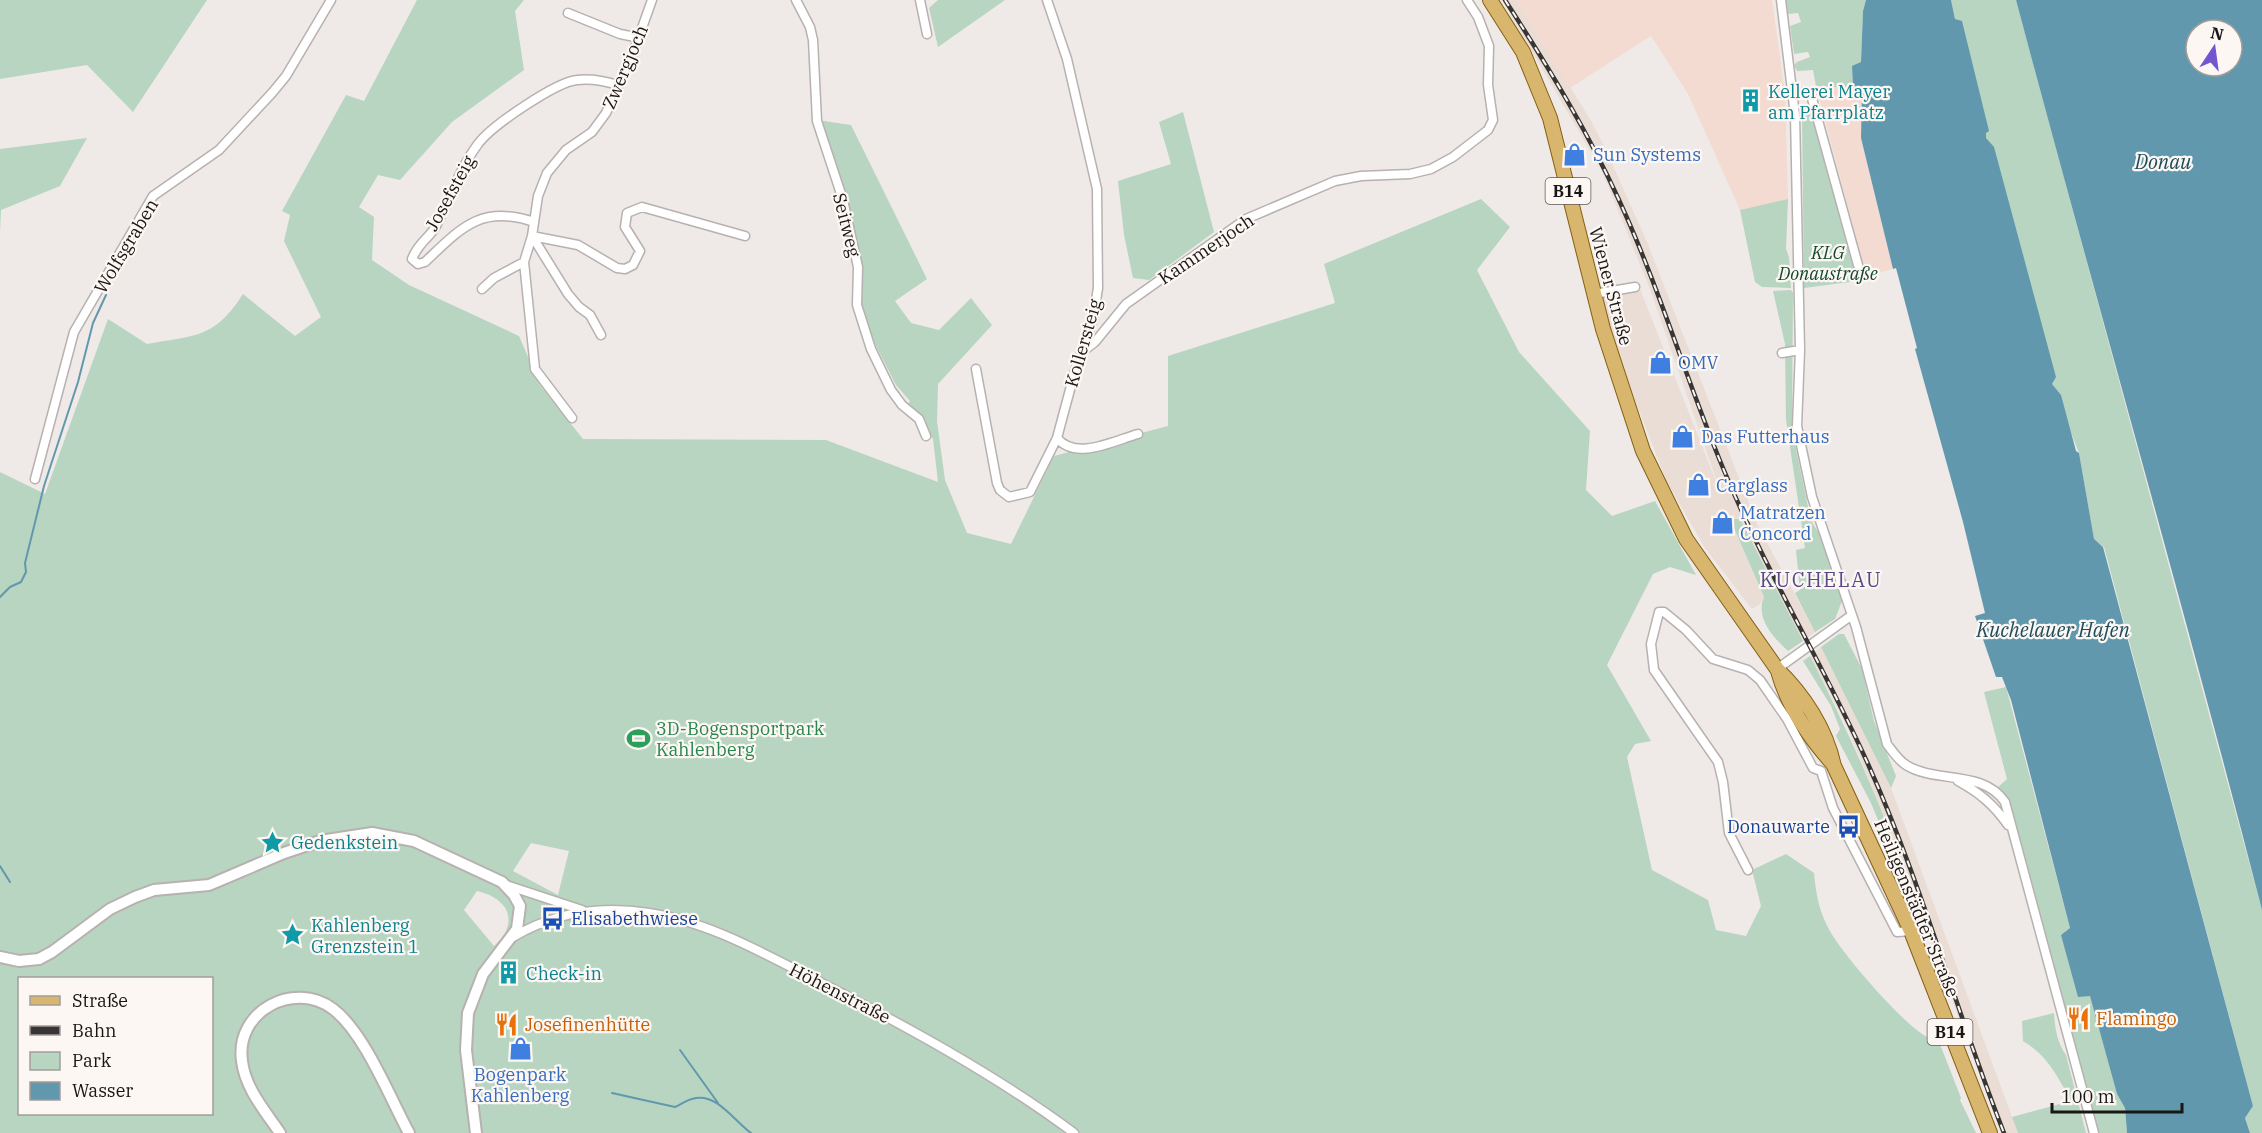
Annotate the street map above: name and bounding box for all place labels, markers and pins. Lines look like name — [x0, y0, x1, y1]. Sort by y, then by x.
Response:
place label: Kellerei Mayer am Pfarrplatz — [1768, 80, 1890, 124]
building icon: Kellerei Mayer am Pfarrplatz — [1737, 88, 1763, 114]
shop icon: Sun Systems — [1562, 141, 1588, 167]
place label: Sun Systems — [1593, 143, 1701, 166]
shop icon: OMV — [1647, 349, 1673, 375]
place label: OMV — [1678, 351, 1719, 374]
shop icon: Das Futterhaus — [1670, 423, 1696, 449]
place label: Das Futterhaus — [1701, 425, 1830, 448]
shop icon: Carglass — [1685, 472, 1711, 498]
place label: Carglass — [1716, 474, 1788, 497]
place label: Matratzen Concord — [1740, 501, 1826, 545]
shop icon: Matratzen Concord — [1709, 509, 1735, 535]
place label: 3D-Bogensportpark Kahlenberg — [656, 717, 825, 761]
sports icon: 3D-Bogensportpark Kahlenberg — [625, 725, 651, 751]
bus stop icon: Donauwarte — [1835, 813, 1861, 839]
place label: Donauwarte — [1727, 815, 1830, 838]
place icon: Gedenkstein — [260, 829, 286, 855]
place label: Gedenkstein — [291, 831, 398, 854]
bus stop icon: Elisabethwiese — [540, 905, 566, 931]
place label: Elisabethwiese — [571, 907, 698, 930]
place label: Kahlenberg Grenzstein 1 — [311, 914, 419, 958]
place icon: Kahlenberg Grenzstein 1 — [280, 922, 306, 948]
building icon: Check-in — [495, 960, 521, 986]
place label: Check-in — [526, 962, 602, 985]
restaurant icon: Flamingo — [2065, 1005, 2091, 1031]
place label: Flamingo — [2096, 1007, 2177, 1030]
restaurant icon: Josefinenhütte — [494, 1011, 520, 1037]
place label: Josefinenhütte — [525, 1013, 650, 1036]
shop icon: Bogenpark Kahlenberg — [507, 1035, 533, 1061]
place label: Bogenpark Kahlenberg — [471, 1063, 569, 1107]

